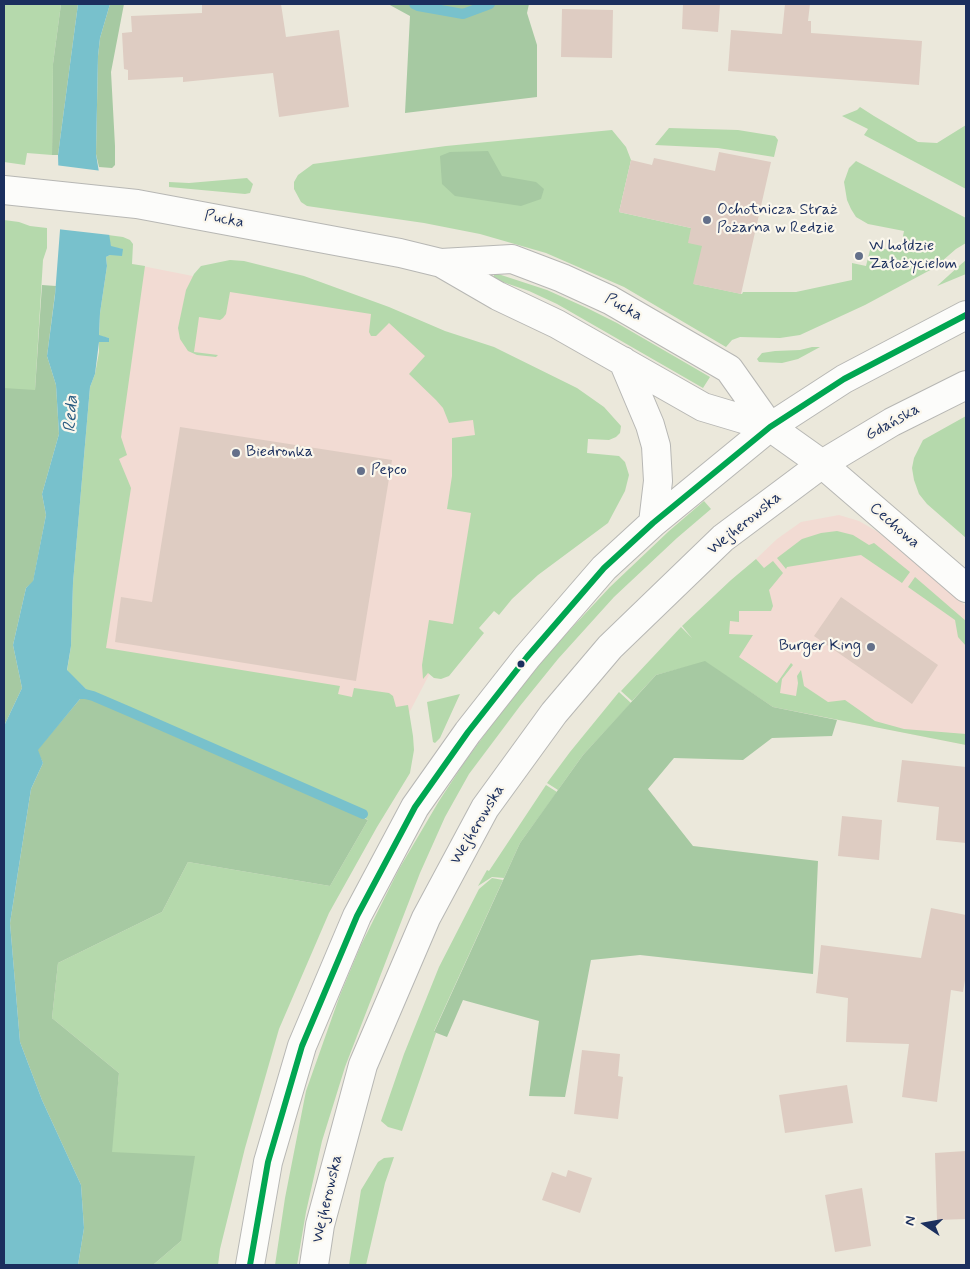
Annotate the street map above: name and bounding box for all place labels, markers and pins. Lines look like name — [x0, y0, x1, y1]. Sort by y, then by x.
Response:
place label: Ochotnicza Straż Pożarna w Redzie — [717, 201, 838, 239]
marker: Ochotnicza Straż Pożarna w Redzie — [701, 214, 713, 226]
place label: W hołdzie Założycielom — [869, 237, 957, 275]
marker: W hołdzie Założycielom — [853, 250, 865, 262]
place label: Biedronka — [246, 443, 313, 463]
marker: Biedronka — [230, 447, 242, 459]
place label: Pepco — [371, 461, 407, 481]
marker: Pepco — [355, 465, 367, 477]
place label: Burger King — [779, 637, 861, 657]
marker: Burger King — [865, 641, 877, 653]
unlabelled marker — [516, 659, 526, 669]

